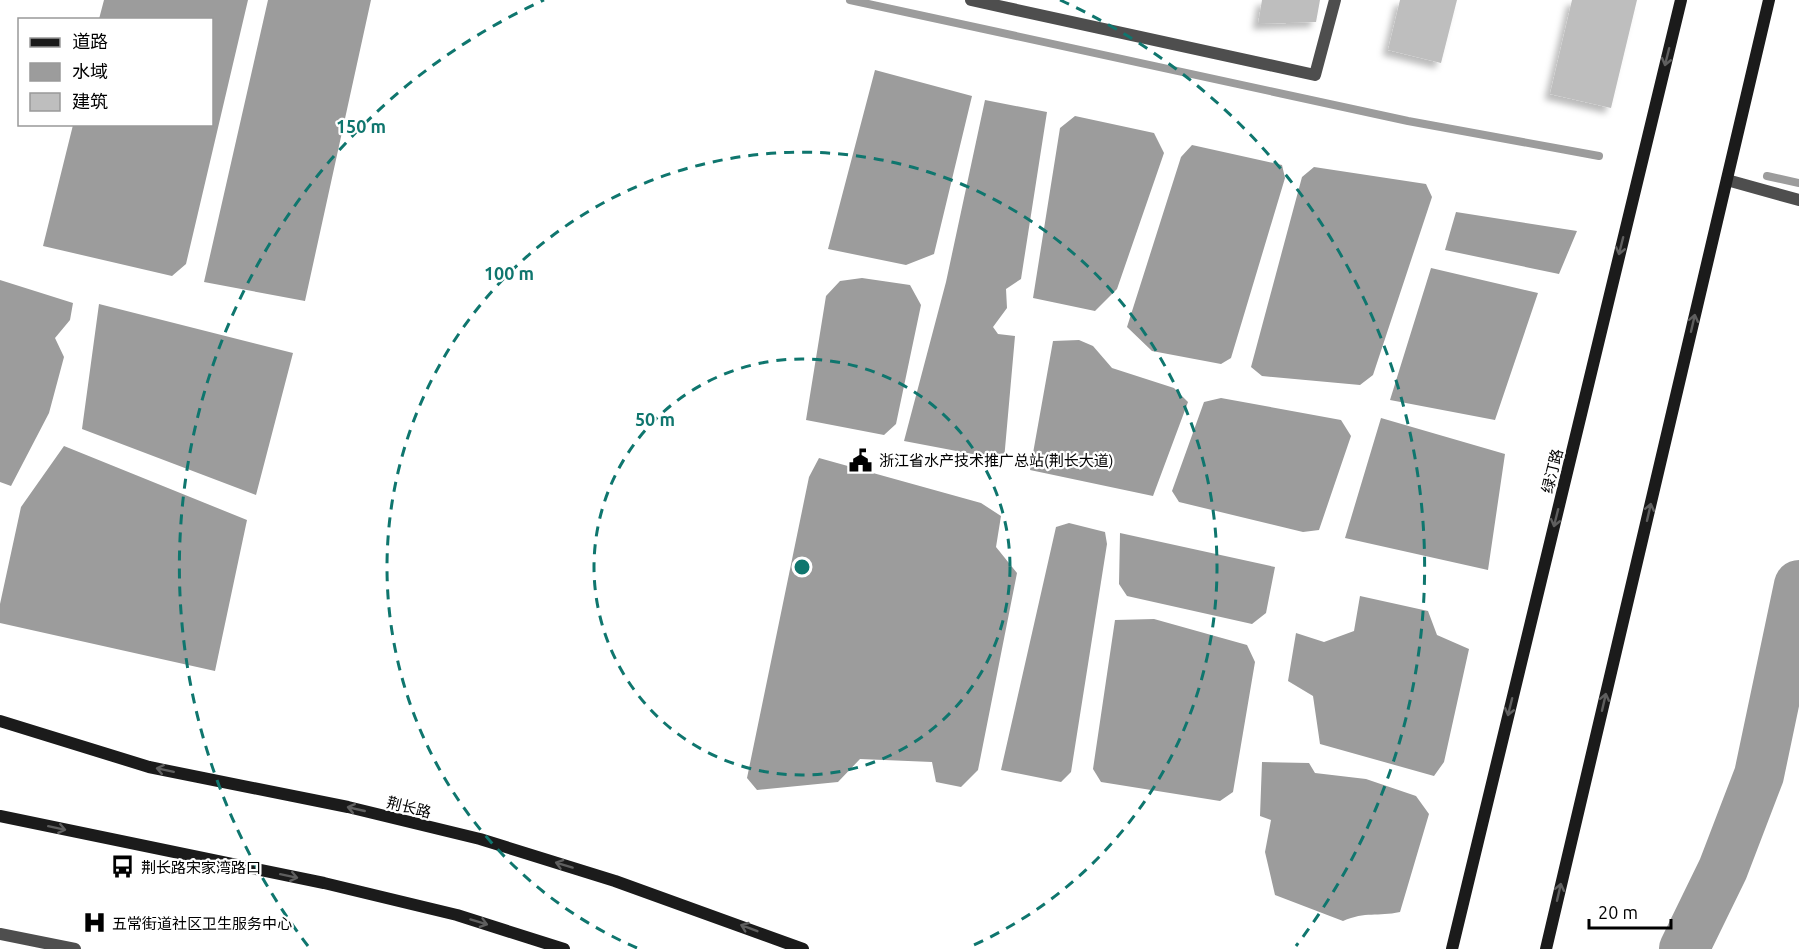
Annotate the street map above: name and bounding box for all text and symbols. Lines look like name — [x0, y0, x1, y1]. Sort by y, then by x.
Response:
legend — [18, 18, 213, 126]
text: 道路 — [72, 31, 108, 51]
one-way arrow — [1661, 47, 1672, 66]
text: 水域 — [72, 61, 108, 81]
text: 建筑 — [72, 91, 108, 111]
text: 150 m — [336, 116, 386, 136]
one-way arrow — [1615, 237, 1627, 256]
text: 100 m — [484, 263, 534, 283]
one-way arrow — [1688, 313, 1700, 332]
text: 50 m — [635, 409, 675, 429]
public building icon: 浙江省水产技术推广总站(荆长大道) — [848, 447, 874, 473]
street label: 绿汀路 — [1538, 447, 1566, 495]
place label: 浙江省水产技术推广总站(荆长大道) — [879, 452, 1113, 469]
one-way arrow — [1643, 503, 1655, 522]
one-way arrow — [1550, 507, 1561, 527]
centre of rings — [792, 557, 812, 577]
one-way arrow — [1599, 693, 1610, 712]
one-way arrow — [1504, 697, 1516, 716]
one-way arrow — [155, 764, 175, 775]
street label: 荆长路 — [385, 793, 433, 821]
one-way arrow — [347, 803, 366, 815]
one-way arrow — [47, 823, 67, 834]
bus stop icon: 荆长路宋家湾路口 — [110, 854, 136, 880]
place label: 荆长路宋家湾路口 — [141, 859, 261, 876]
one-way arrow — [555, 859, 574, 870]
one-way arrow — [279, 871, 299, 882]
one-way arrow — [1554, 883, 1566, 902]
scale bar — [1589, 892, 1672, 930]
text: 20 m — [1598, 902, 1638, 922]
hospital icon: 五常街道社区卫生服务中心 — [81, 910, 107, 936]
place label: 五常街道社区卫生服务中心 — [112, 915, 292, 932]
one-way arrow — [469, 917, 488, 928]
one-way arrow — [740, 922, 759, 933]

